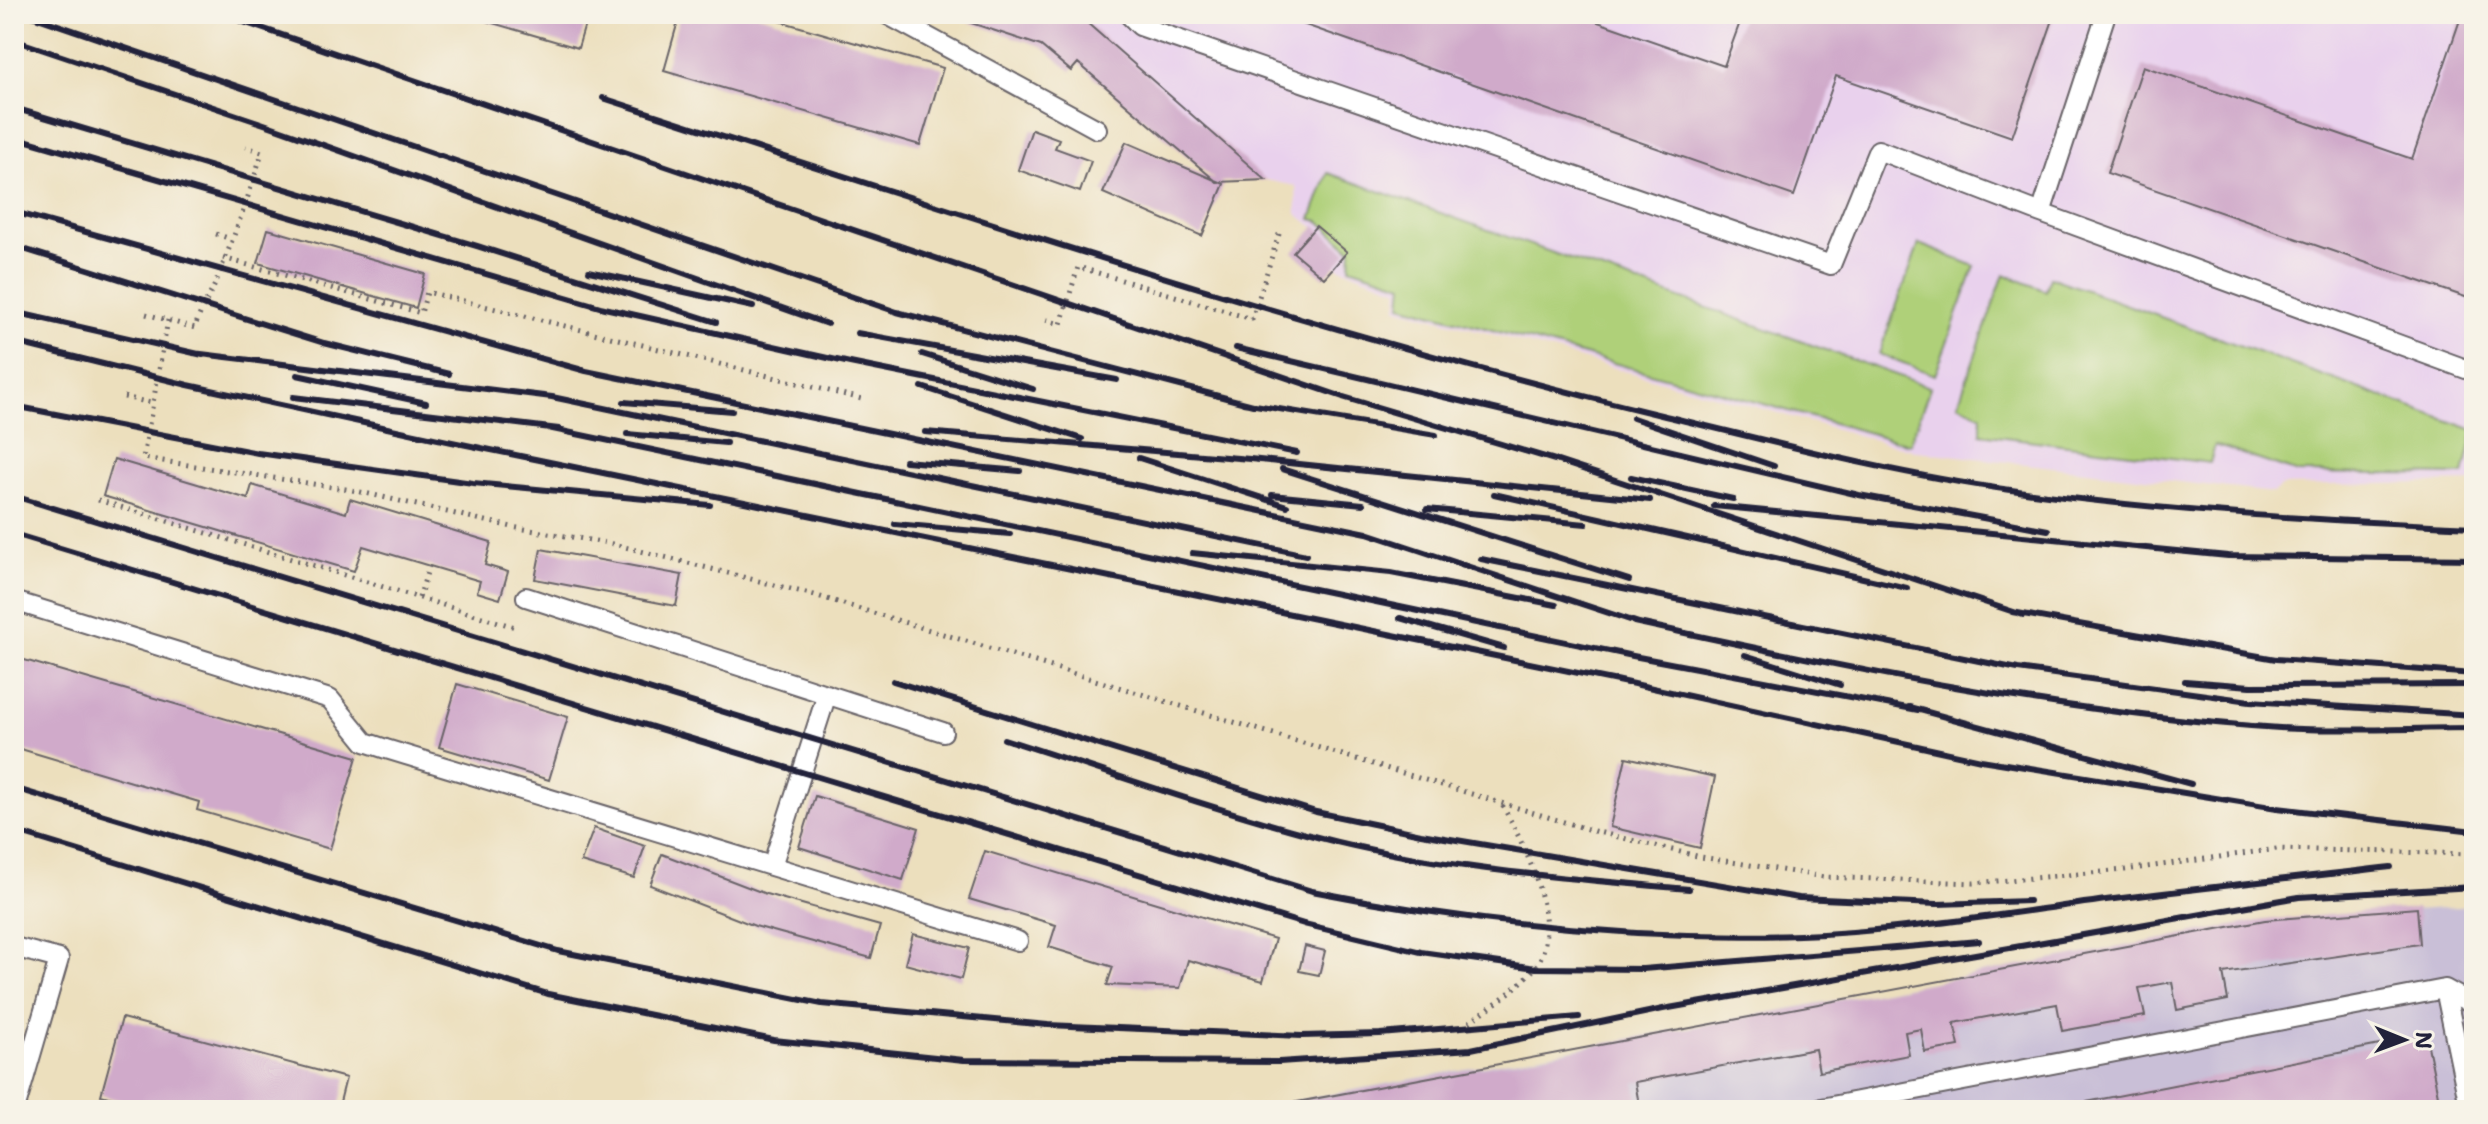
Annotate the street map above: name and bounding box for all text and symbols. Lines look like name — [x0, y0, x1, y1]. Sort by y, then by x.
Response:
north arrow — [2364, 1000, 2444, 1080]
text: N — [2409, 1031, 2438, 1049]

